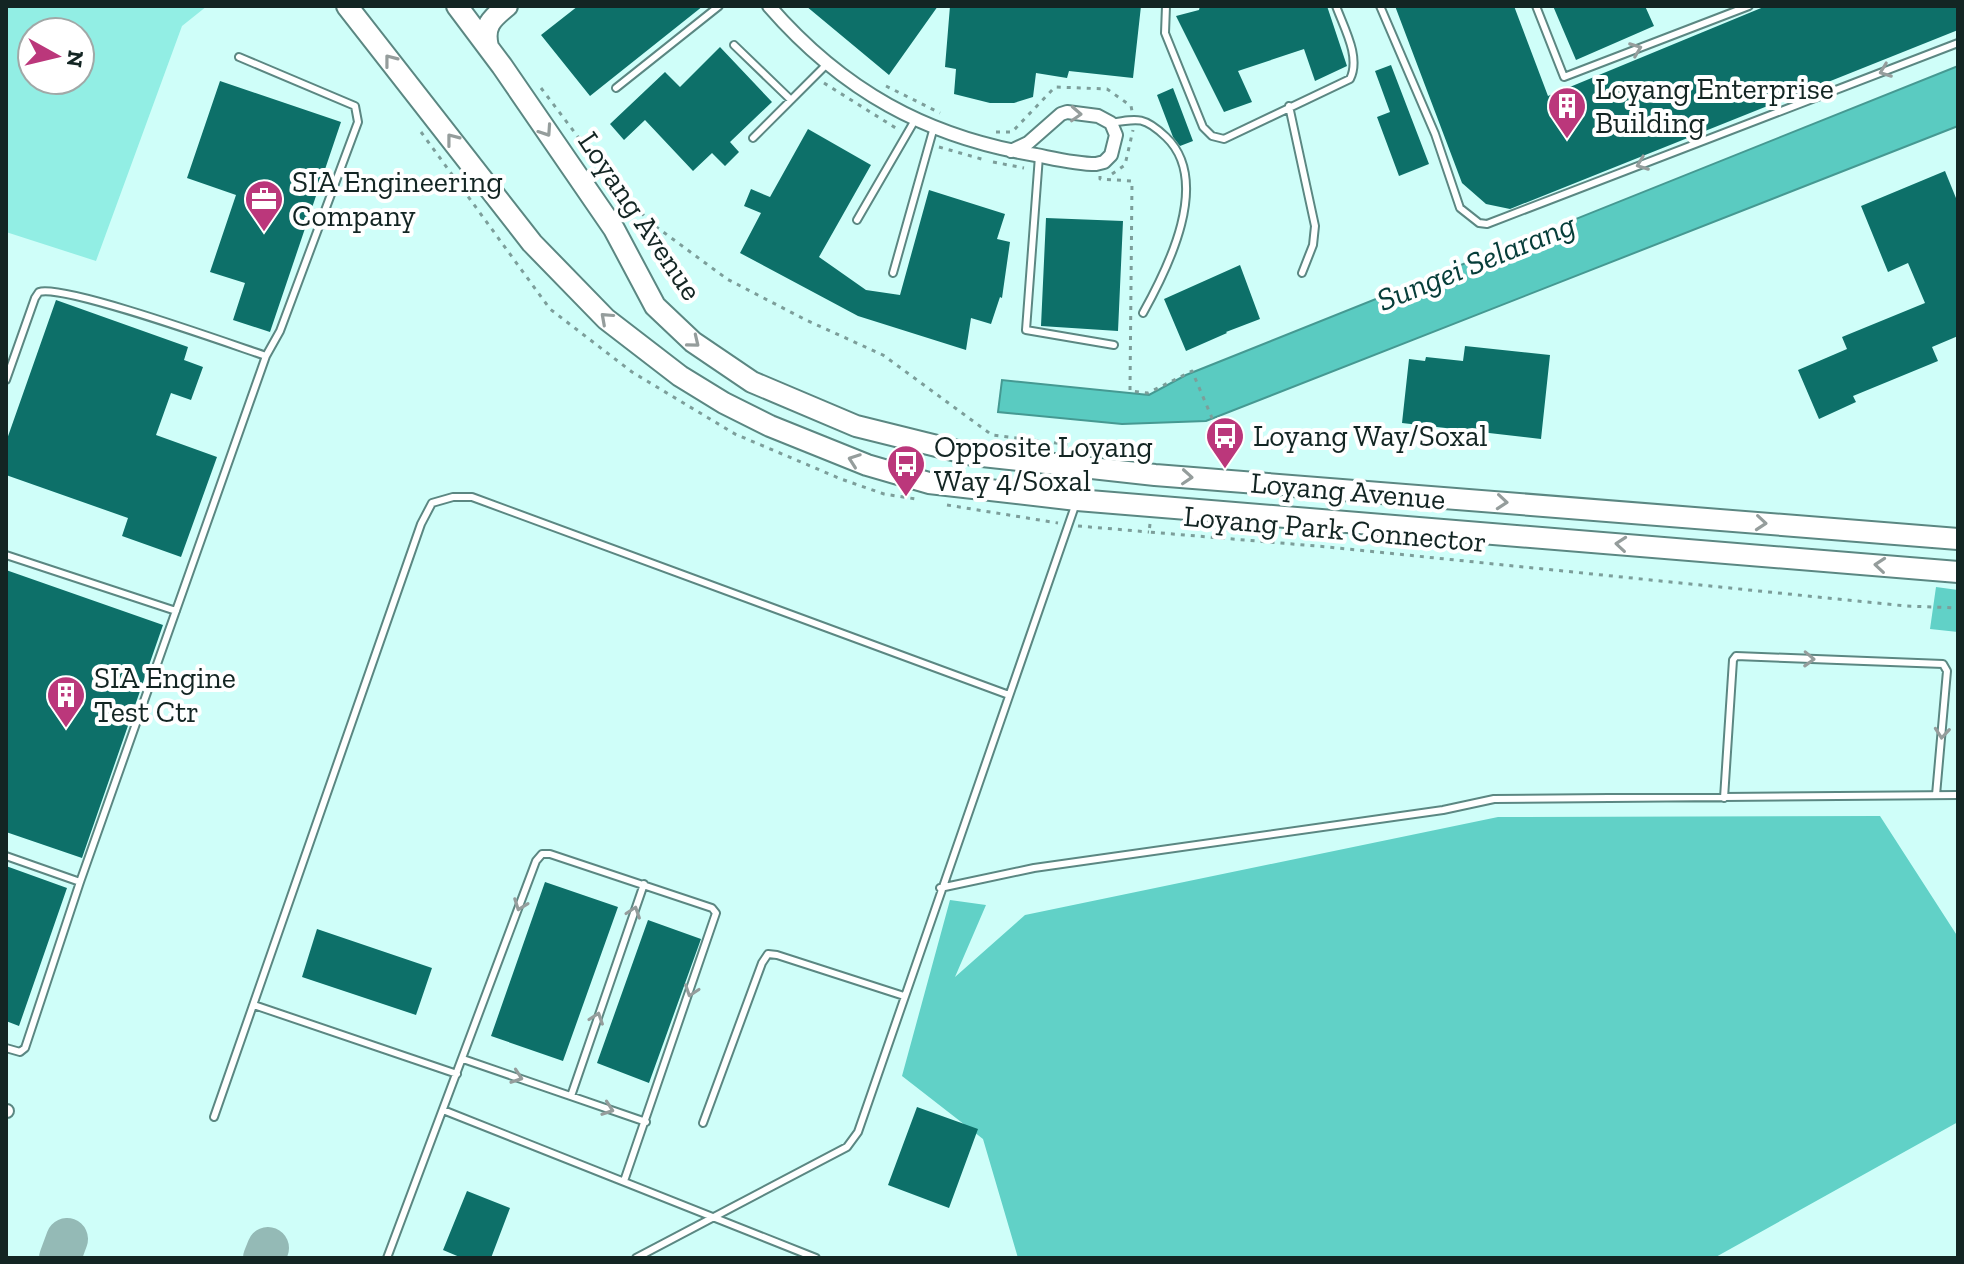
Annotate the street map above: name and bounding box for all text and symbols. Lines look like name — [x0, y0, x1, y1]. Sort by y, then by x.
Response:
north arrow — [16, 16, 96, 96]
one-way arrow — [1629, 42, 1643, 59]
text: N — [61, 49, 90, 69]
one-way arrow — [385, 55, 400, 69]
one-way arrow — [1879, 61, 1893, 78]
place label: Loyang Enterprise Building — [1595, 71, 1834, 141]
building icon: Loyang Enterprise Building — [1546, 85, 1588, 140]
one-way arrow — [1070, 106, 1083, 123]
one-way arrow — [536, 122, 551, 136]
street label: Loyang Avenue — [570, 125, 710, 307]
one-way arrow — [447, 133, 461, 148]
one-way arrow — [1636, 154, 1650, 171]
place label: SIA Engineering Company — [292, 164, 503, 234]
office icon: SIA Engineering Company — [243, 178, 285, 233]
water label: Sungei Selarang — [1371, 205, 1581, 319]
one-way arrow — [601, 314, 616, 328]
one-way arrow — [685, 332, 700, 347]
bus stop icon: Loyang Way/Soxal — [1204, 415, 1246, 470]
place label: Loyang Way/Soxal — [1253, 418, 1487, 454]
place label: Opposite Loyang Way 4/Soxal — [934, 429, 1153, 499]
bus stop icon: Opposite Loyang Way 4/Soxal — [885, 443, 927, 498]
one-way arrow — [848, 453, 862, 470]
street label: Loyang Avenue — [1249, 465, 1447, 517]
one-way arrow — [1181, 468, 1194, 485]
one-way arrow — [1496, 493, 1509, 510]
street label: Loyang Park Connector — [1182, 498, 1488, 560]
one-way arrow — [1755, 514, 1768, 531]
one-way arrow — [1614, 536, 1627, 553]
one-way arrow — [1873, 557, 1886, 574]
one-way arrow — [1803, 650, 1816, 667]
place label: SIA Engine Test Ctr — [94, 660, 236, 730]
building icon: SIA Engine Test Ctr — [45, 674, 87, 729]
one-way arrow — [1934, 727, 1951, 740]
one-way arrow — [513, 897, 529, 911]
one-way arrow — [624, 906, 640, 920]
one-way arrow — [684, 983, 700, 997]
one-way arrow — [587, 1012, 603, 1026]
one-way arrow — [509, 1068, 523, 1084]
one-way arrow — [600, 1099, 614, 1115]

